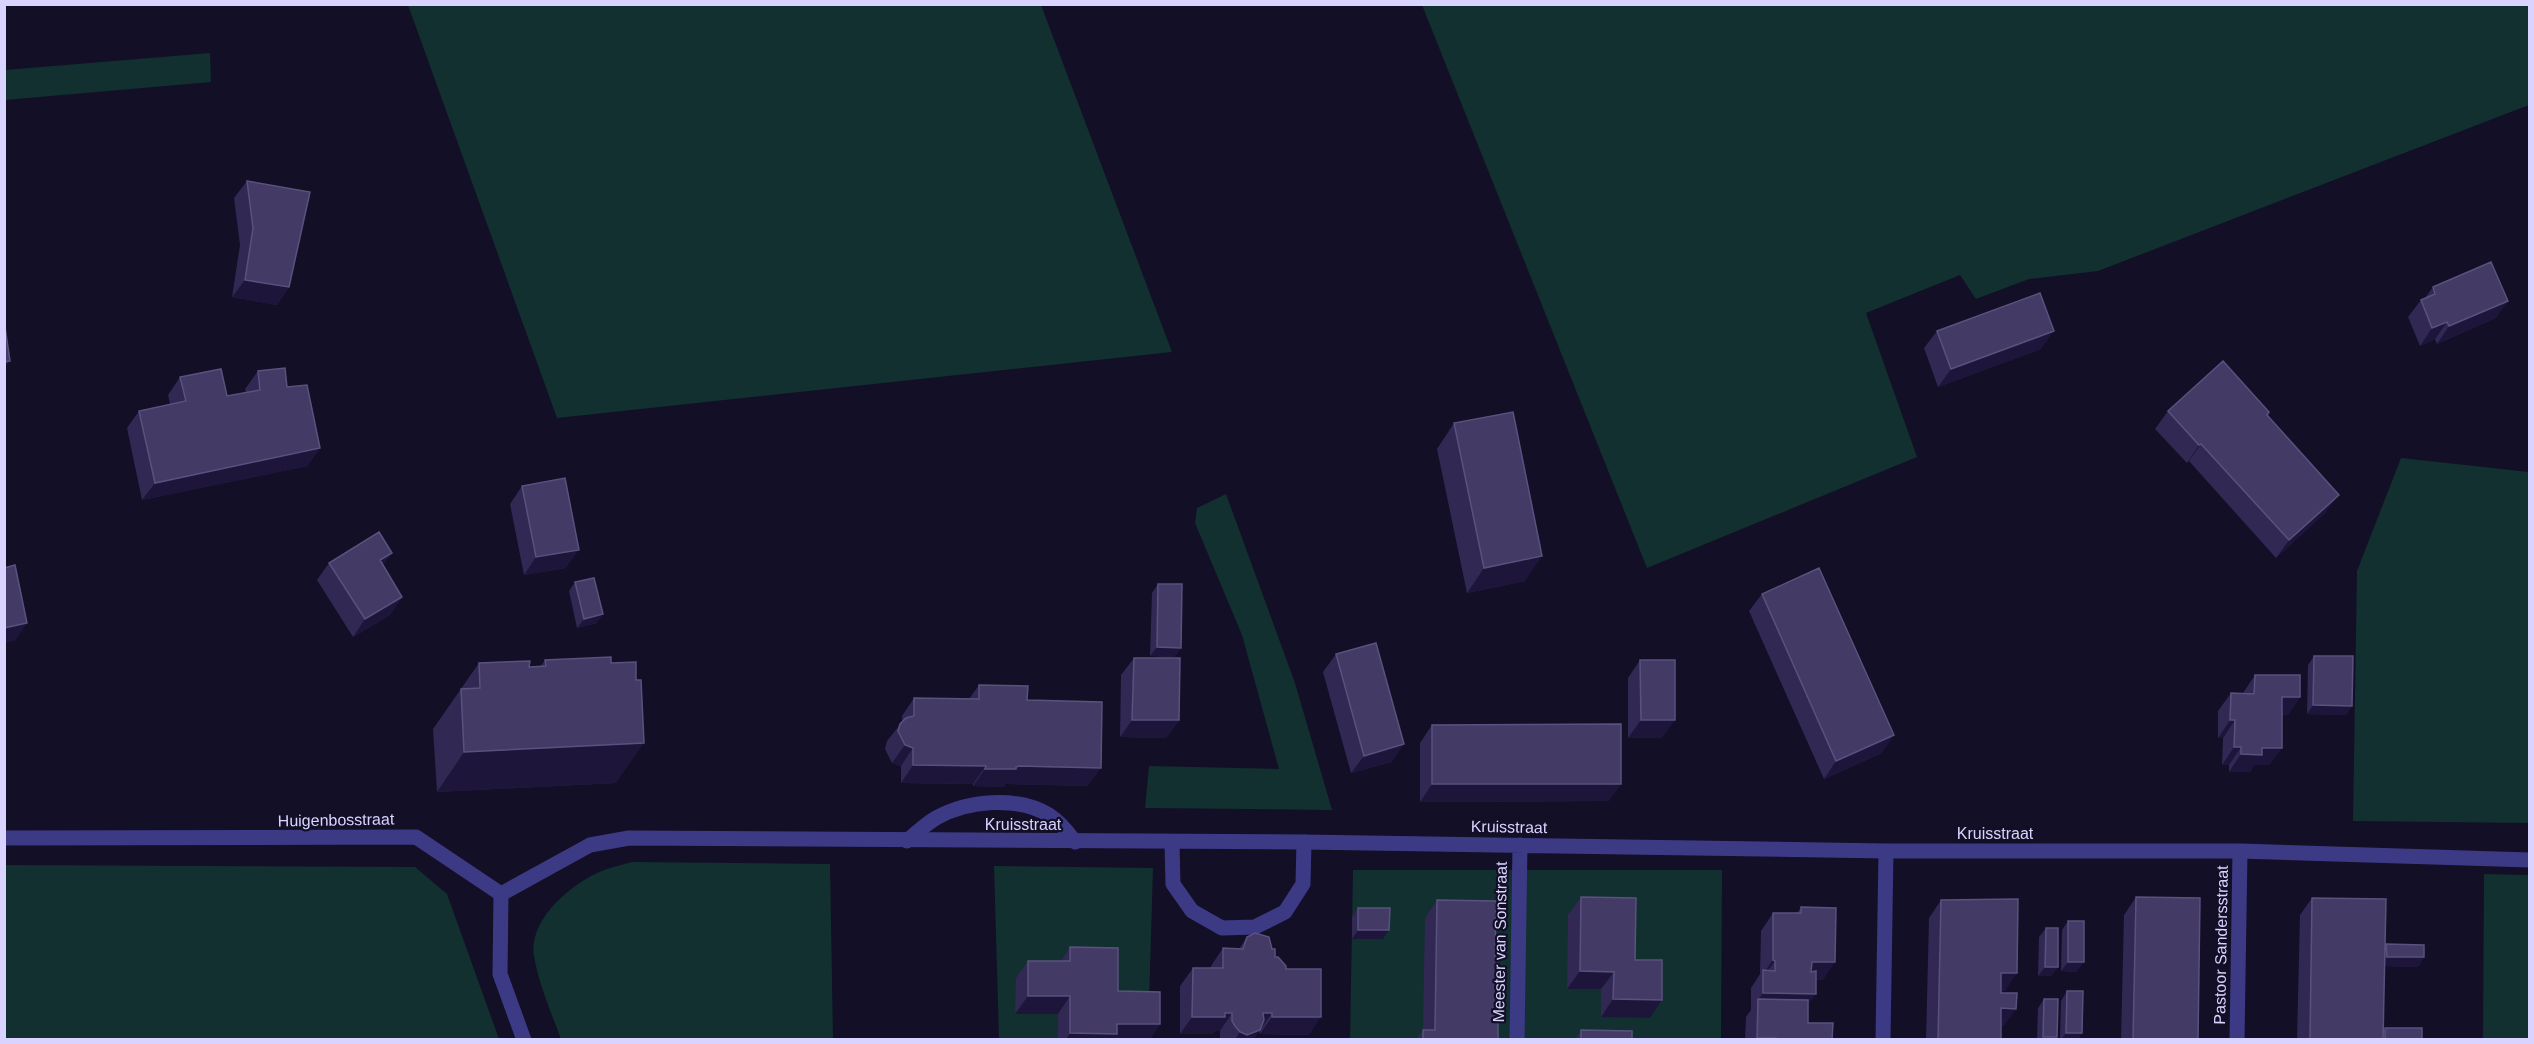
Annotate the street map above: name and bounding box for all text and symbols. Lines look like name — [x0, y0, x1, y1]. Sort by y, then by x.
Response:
street label: Huigenbosstraat — [278, 810, 395, 830]
street label: Kruisstraat — [985, 816, 1062, 833]
street label: Kruisstraat — [1471, 818, 1548, 836]
street label: Kruisstraat — [1957, 825, 2034, 842]
street label: Meester van Sonstraat — [1490, 861, 1510, 1023]
street label: Pastoor Sandersstraat — [2211, 865, 2231, 1025]

